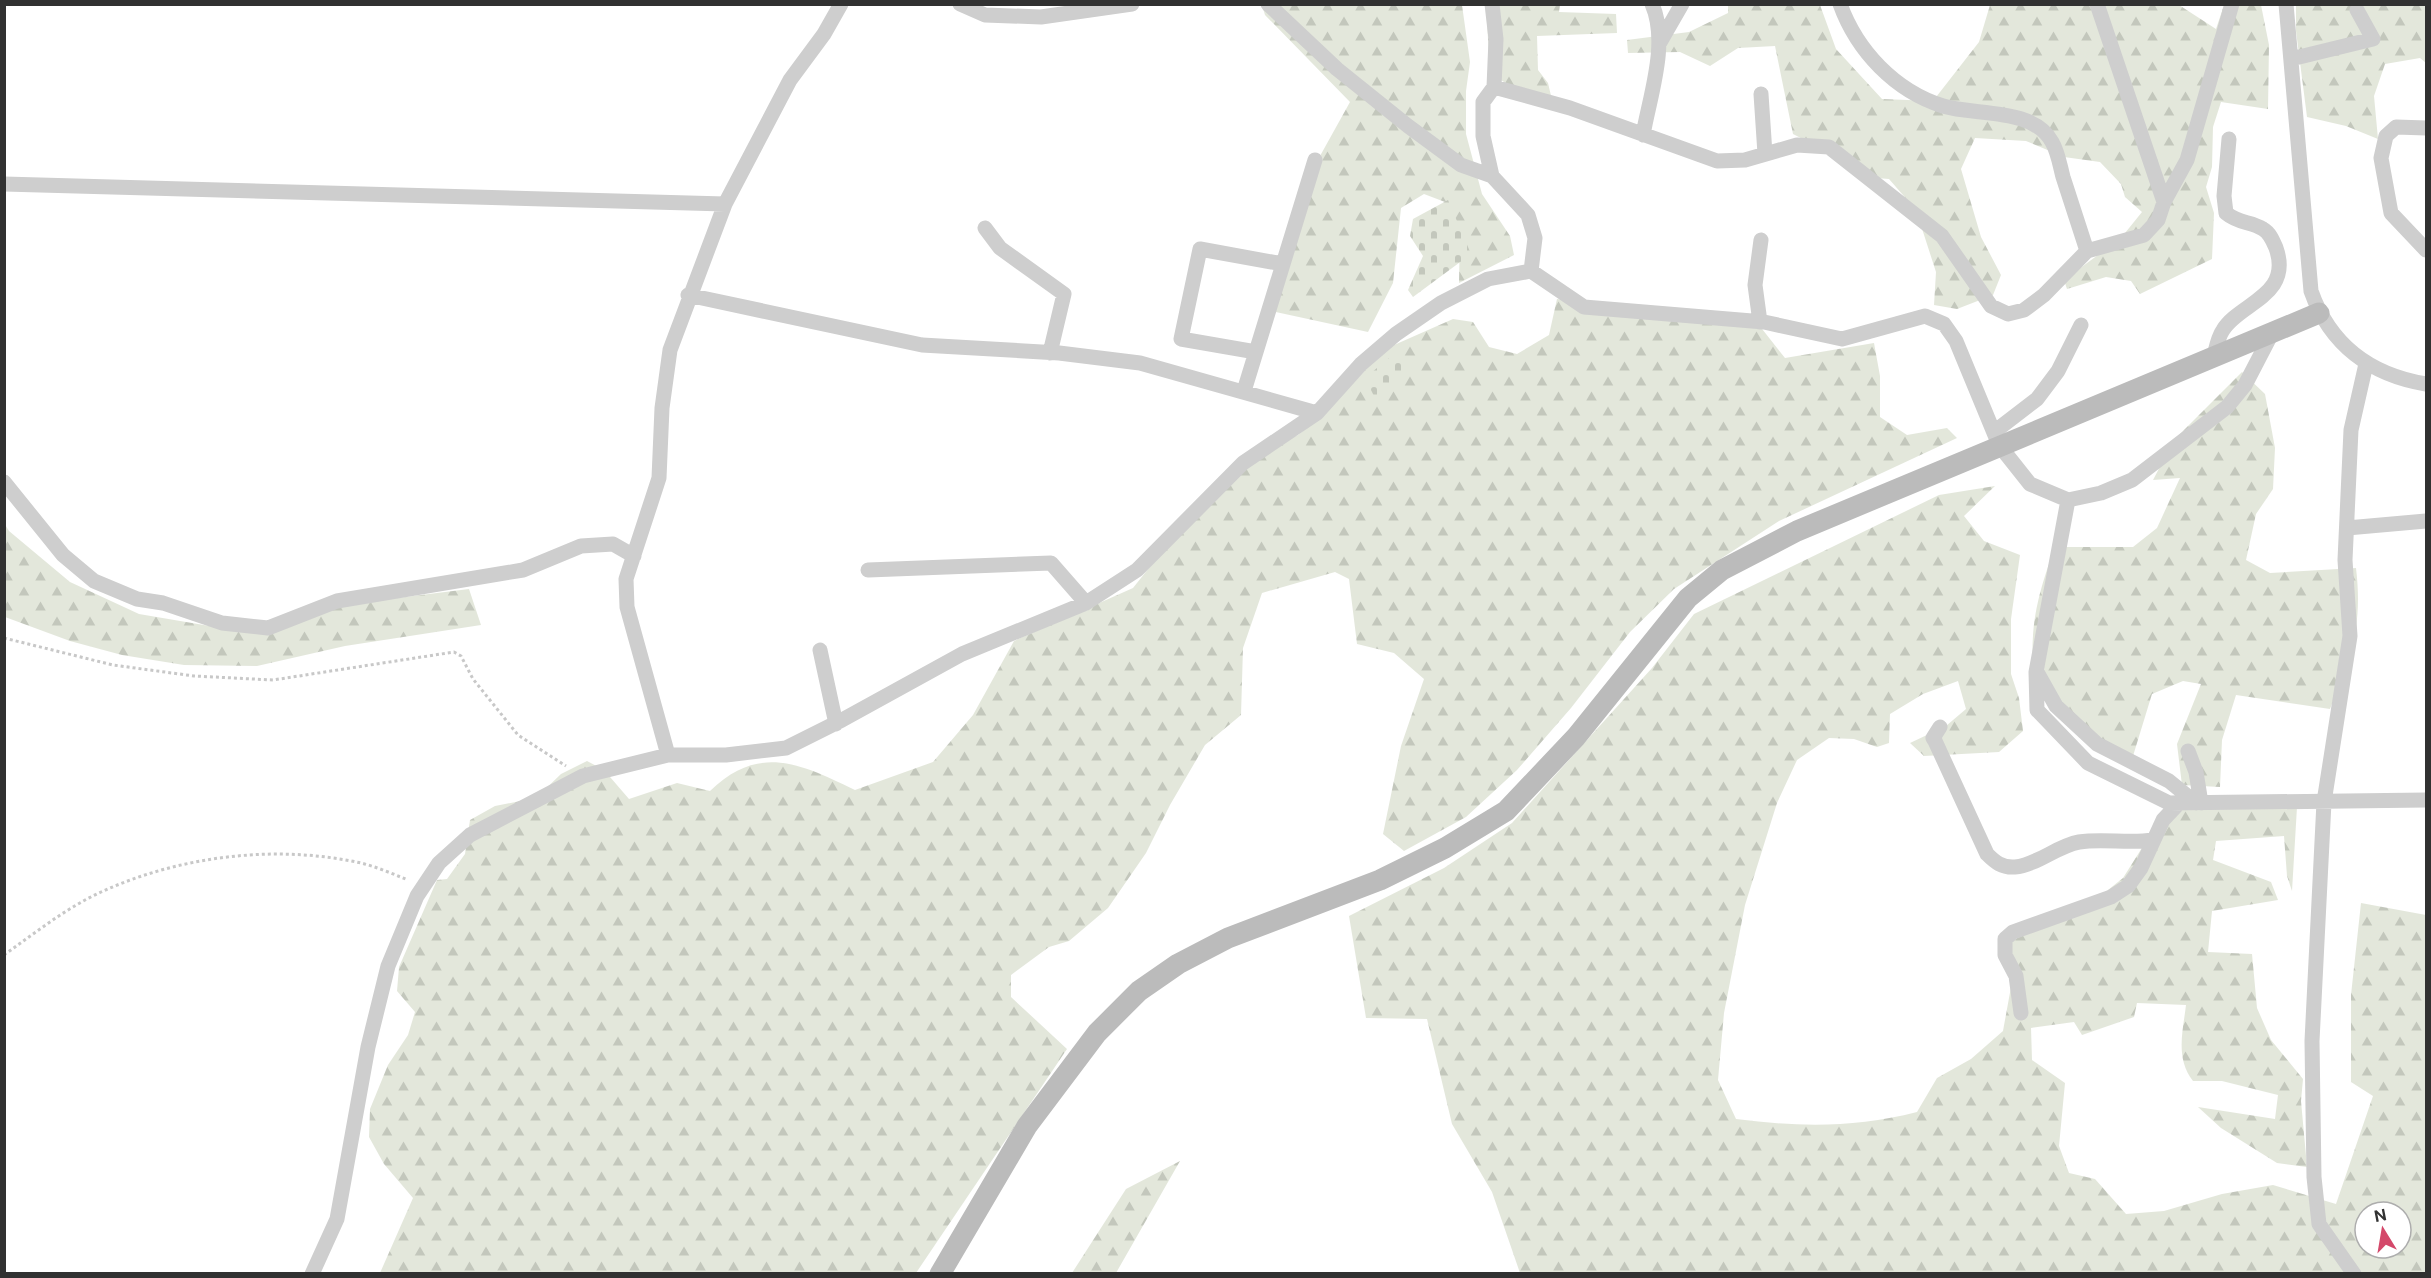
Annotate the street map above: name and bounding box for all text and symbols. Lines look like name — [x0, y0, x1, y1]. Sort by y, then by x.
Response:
north arrow — [2353, 1200, 2413, 1260]
text: N — [2372, 1205, 2388, 1226]

